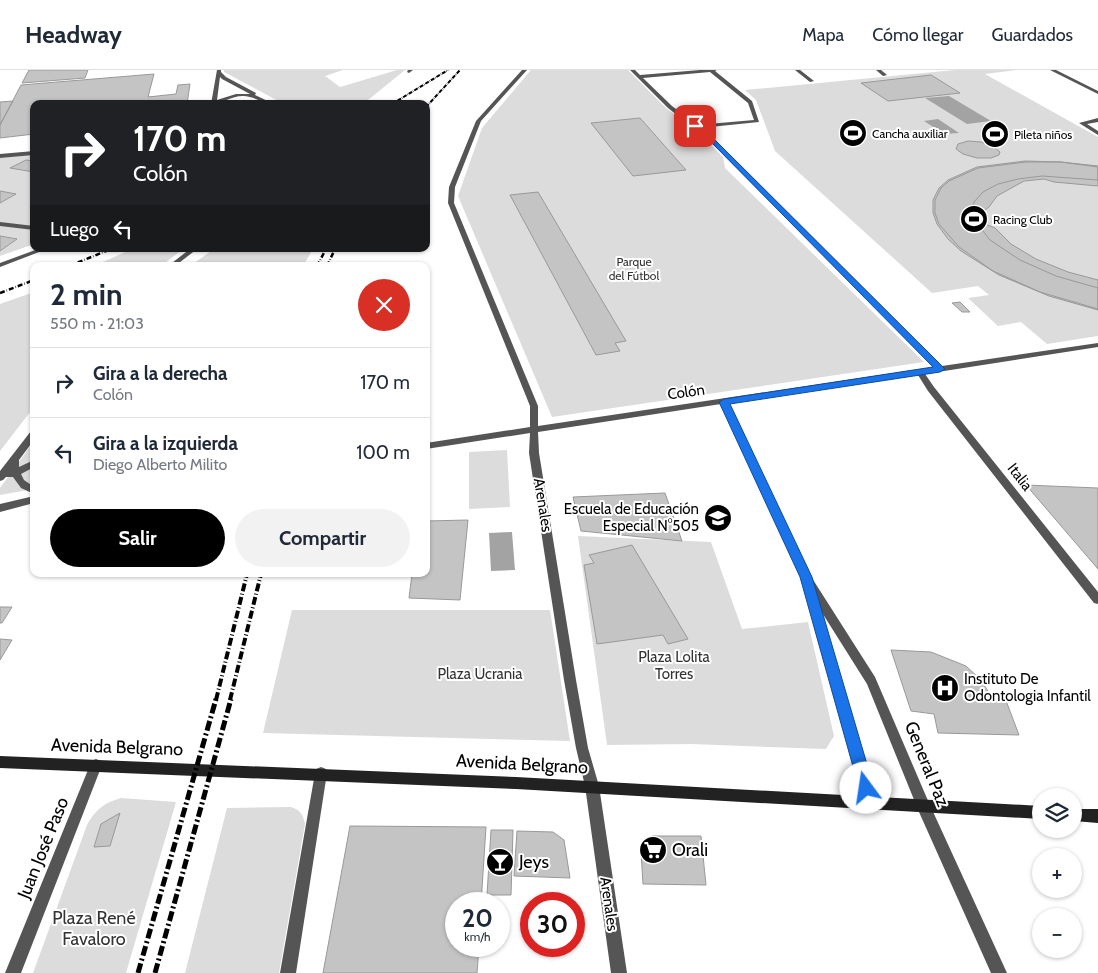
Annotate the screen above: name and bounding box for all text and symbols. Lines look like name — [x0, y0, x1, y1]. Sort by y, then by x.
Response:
text: Headway — [25, 20, 122, 49]
text: Mapa — [802, 24, 844, 46]
text: Cómo llegar — [872, 24, 964, 46]
text: Guardados — [992, 24, 1073, 46]
pin — [674, 105, 716, 147]
icon: arrive — [681, 112, 709, 140]
text: 170 m — [133, 117, 226, 160]
sports icon: Cancha auxiliar — [838, 118, 868, 148]
sports icon: Pileta niños — [980, 119, 1010, 149]
icon: right — [50, 120, 115, 185]
place label: Cancha auxiliar — [872, 126, 948, 141]
place label: Pileta niños — [1014, 127, 1072, 142]
text: Colón — [133, 160, 188, 187]
sports icon: Racing Club — [959, 204, 989, 234]
place label: Racing Club — [993, 212, 1053, 227]
icon: left — [109, 215, 137, 243]
text: Luego — [50, 218, 99, 241]
park label: Parque del Fútbol — [609, 254, 659, 283]
text: 2 min — [50, 276, 122, 313]
button: close — [358, 279, 410, 331]
text: 550 m · 21:03 — [50, 314, 144, 333]
text: Gira a la derecha — [93, 362, 228, 385]
icon: right — [50, 369, 78, 397]
text: 170 m — [360, 371, 410, 394]
street label: Colón — [666, 380, 706, 404]
text: Colón — [93, 385, 133, 404]
text: Gira a la izquierda — [93, 432, 238, 455]
icon: left — [50, 439, 78, 467]
text: 100 m — [356, 441, 410, 464]
text: Diego Alberto Milito — [93, 455, 227, 474]
street label: Italia — [1004, 460, 1037, 495]
street label: Arenales — [530, 477, 556, 533]
place label: Escuela de Educación Especial N°505 — [564, 500, 699, 535]
school or university icon: Escuela de Educación Especial N°505 — [703, 503, 733, 533]
button: Salir — [50, 509, 225, 567]
button: Compartir — [235, 509, 410, 567]
park label: Plaza Lolita Torres — [638, 648, 711, 683]
park label: Plaza Ucrania — [438, 665, 523, 683]
place label: Instituto De Odontologia Infantil — [964, 670, 1091, 705]
hospital icon: Instituto De Odontologia Infantil — [930, 673, 960, 703]
street label: General Paz — [900, 718, 954, 810]
street label: Avenida Belgrano — [51, 734, 184, 760]
street label: Avenida Belgrano — [455, 750, 589, 778]
position arrow — [839, 761, 891, 813]
map controls — [1032, 788, 1082, 958]
button: layers — [1032, 788, 1082, 838]
street label: Juan José Paso — [12, 794, 73, 903]
supermarket icon: Orali — [638, 835, 668, 865]
place label: Orali — [672, 839, 708, 861]
bar icon: Jeys — [485, 847, 515, 877]
button: + — [1032, 848, 1082, 898]
place label: Jeys — [518, 851, 549, 873]
street label: Arenales — [596, 876, 622, 932]
speed limit sign: 30 — [520, 892, 585, 957]
text: 20 — [462, 903, 493, 933]
park label: Plaza René Favaloro — [52, 907, 136, 950]
button: − — [1032, 908, 1082, 958]
text: km/h — [464, 929, 491, 944]

